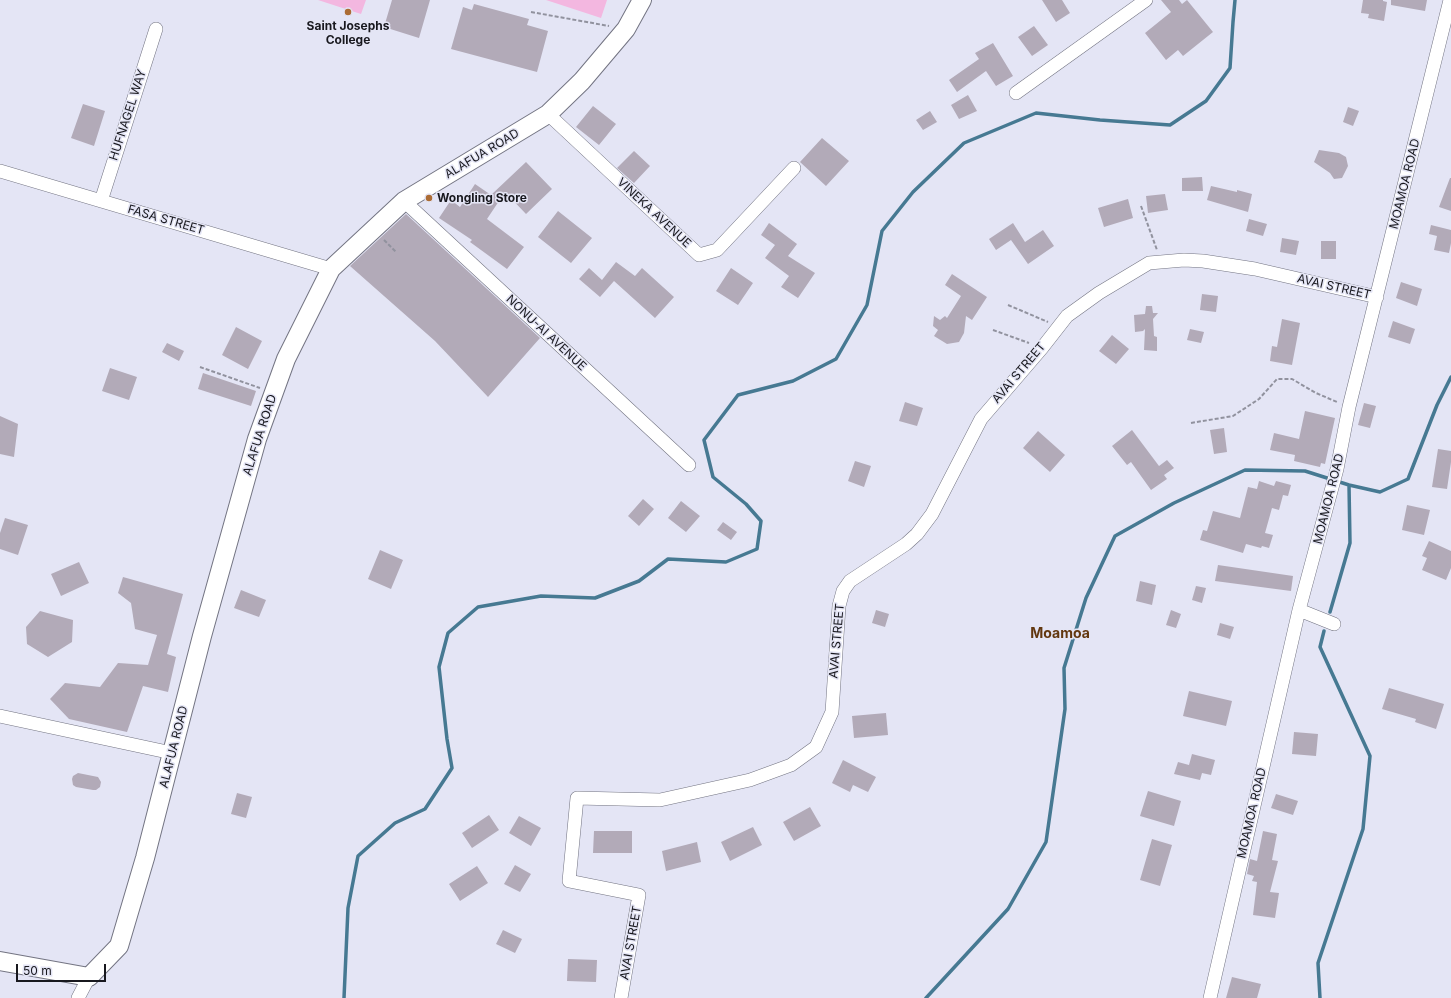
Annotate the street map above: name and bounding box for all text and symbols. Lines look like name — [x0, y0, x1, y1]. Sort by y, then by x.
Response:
marker: Saint Josephs College — [343, 7, 353, 17]
place label: Saint Josephs College — [307, 19, 389, 47]
street label: HUFNAGEL WAY — [106, 68, 150, 162]
street label: ALAFUA ROAD — [442, 126, 522, 182]
street label: MOAMOA ROAD — [1387, 137, 1423, 231]
street label: VINEKA AVENUE — [614, 175, 694, 251]
place label: Wongling Store — [437, 191, 527, 205]
marker: Wongling Store — [424, 193, 434, 203]
street label: FASA STREET — [126, 202, 206, 238]
street label: AVAI STREET — [1296, 272, 1372, 302]
street label: NONU-AI AVENUE — [503, 292, 589, 374]
street label: AVAI STREET — [989, 340, 1049, 406]
street label: ALAFUA ROAD — [240, 393, 280, 477]
street label: MOAMOA ROAD — [1311, 452, 1347, 546]
street label: AVAI STREET — [827, 603, 847, 679]
district label: Moamoa — [1030, 626, 1090, 642]
street label: ALAFUA ROAD — [157, 704, 191, 790]
street label: MOAMOA ROAD — [1235, 766, 1269, 860]
street label: AVAI STREET — [617, 905, 645, 981]
scale bar — [18, 956, 108, 982]
text: 50 m — [23, 963, 52, 978]

